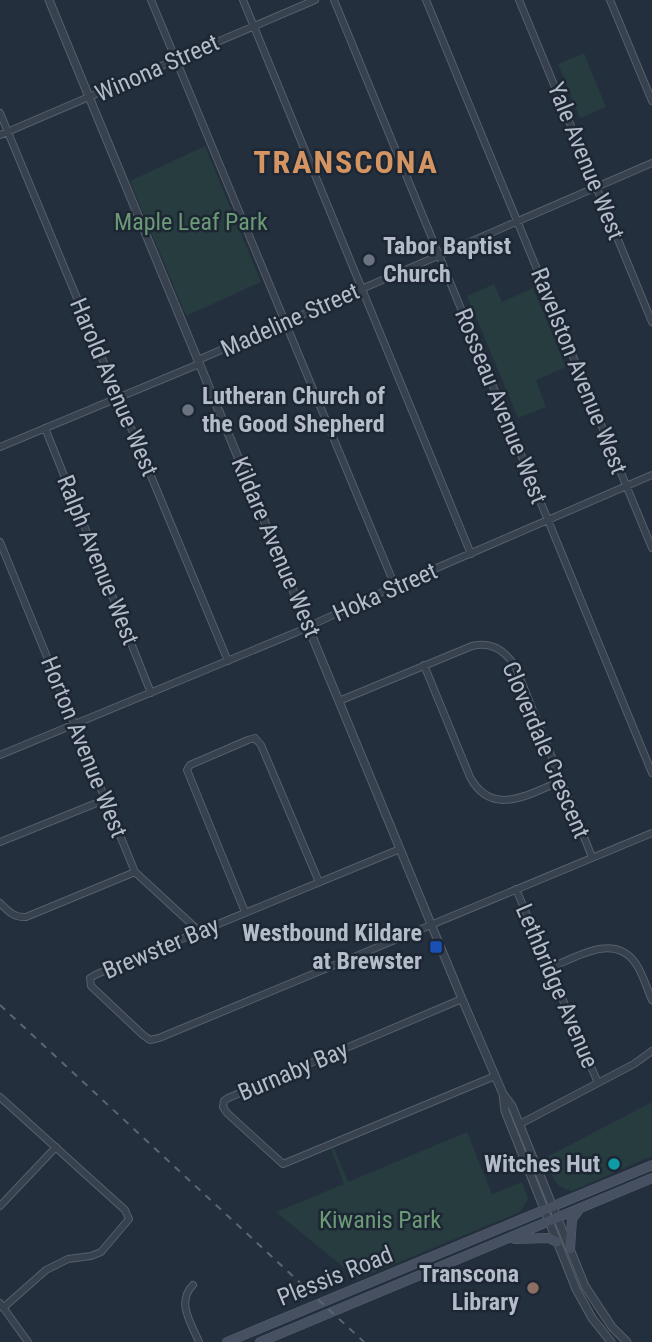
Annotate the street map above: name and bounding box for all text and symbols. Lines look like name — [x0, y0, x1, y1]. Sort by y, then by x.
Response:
street label: Winona Street — [91, 28, 223, 108]
street label: Yale Avenue West — [542, 78, 630, 244]
district label: TRANSCONA — [253, 143, 439, 181]
park label: Maple Leaf Park — [114, 208, 268, 236]
place label: Tabor Baptist Church — [383, 232, 511, 288]
marker: Tabor Baptist Church — [361, 252, 377, 268]
street label: Ravelston Avenue West — [525, 264, 633, 478]
street label: Madeline Street — [217, 277, 363, 363]
street label: Harold Avenue West — [64, 294, 164, 480]
street label: Rosseau Avenue West — [449, 304, 553, 508]
place label: Lutheran Church of the Good Shepherd — [202, 382, 385, 438]
marker: Lutheran Church of the Good Shepherd — [180, 402, 196, 418]
street label: Kildare Avenue West — [225, 453, 327, 641]
street label: Ralph Avenue West — [51, 471, 145, 649]
street label: Hoka Street — [329, 557, 441, 627]
street label: Horton Avenue West — [35, 652, 133, 842]
street label: Cloverdale Crescent — [496, 658, 596, 842]
street label: Lethbridge Avenue — [510, 900, 604, 1072]
street label: Brewster Bay — [99, 911, 223, 985]
place label: Westbound Kildare at Brewster — [242, 919, 422, 975]
marker: Westbound Kildare at Brewster — [428, 939, 444, 955]
street label: Burnaby Bay — [234, 1035, 352, 1107]
place label: Witches Hut — [484, 1150, 600, 1178]
marker: Witches Hut — [606, 1156, 622, 1172]
park label: Kiwanis Park — [319, 1206, 441, 1234]
street label: Plessis Road — [273, 1240, 397, 1312]
place label: Transcona Library — [419, 1260, 519, 1316]
marker: Transcona Library — [525, 1280, 541, 1296]

